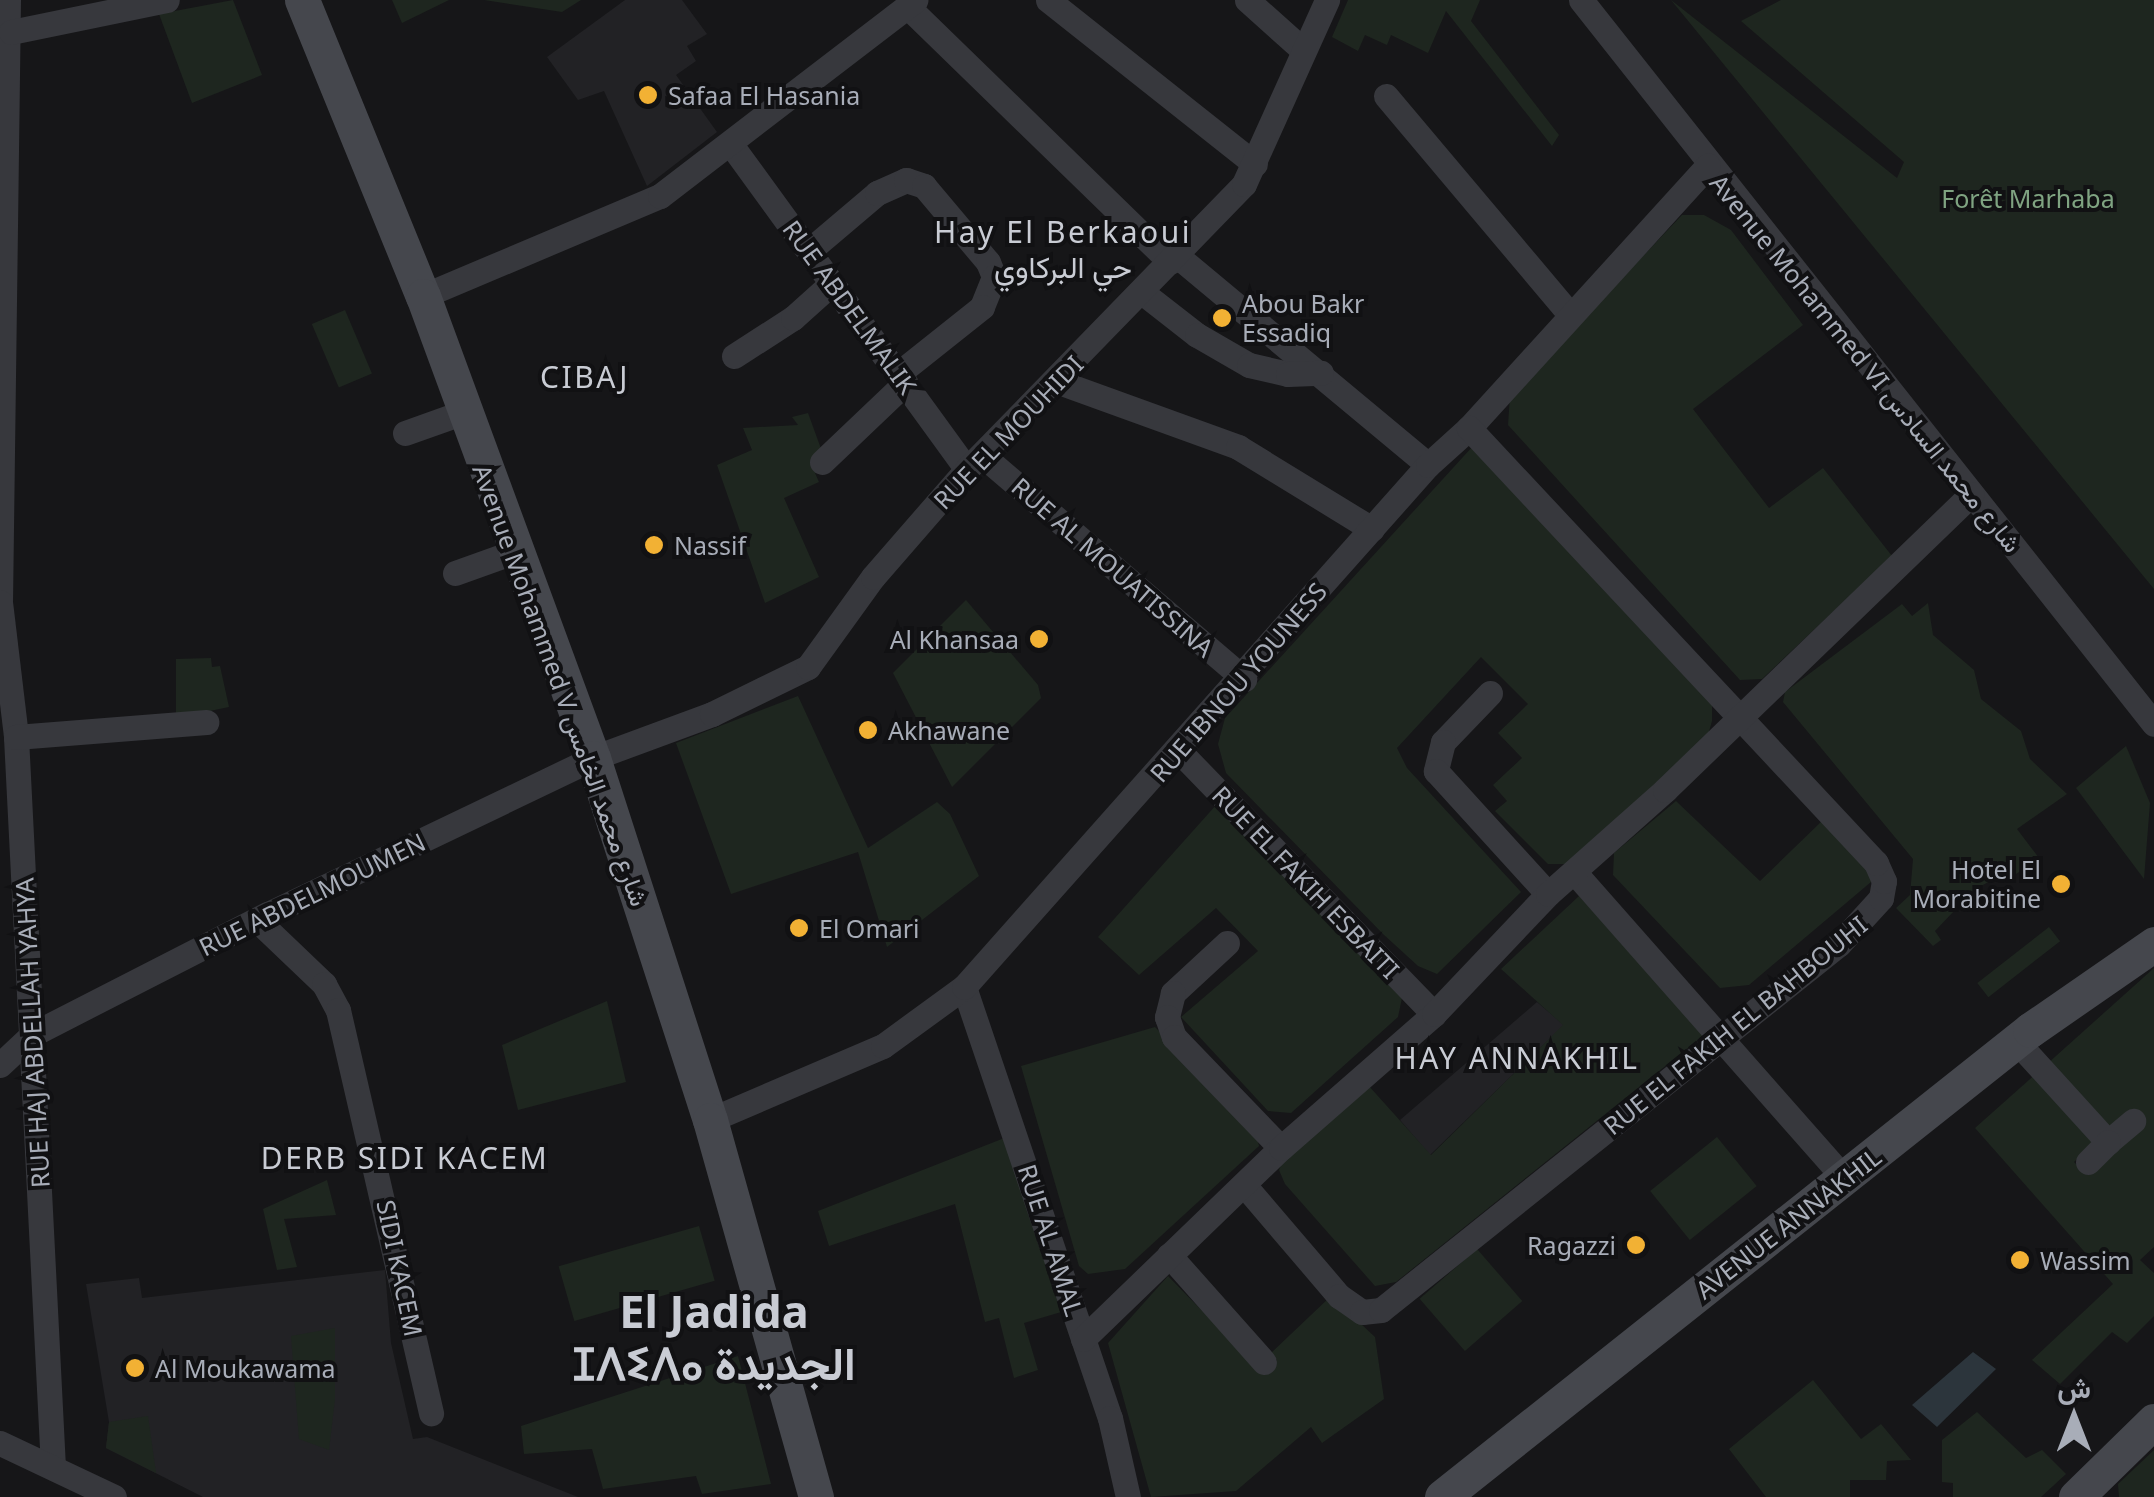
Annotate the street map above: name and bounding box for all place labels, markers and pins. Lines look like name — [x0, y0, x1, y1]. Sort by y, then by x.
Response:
place label: Safaa El Hasania — [668, 80, 860, 110]
marker: Safaa El Hasania — [637, 84, 659, 106]
place label: Abou Bakr Essadiq — [1242, 289, 1364, 348]
marker: Abou Bakr Essadiq — [1211, 307, 1233, 329]
place label: Nassif — [674, 530, 746, 560]
marker: Nassif — [643, 534, 665, 556]
place label: Al Khansaa — [890, 624, 1019, 654]
marker: Al Khansaa — [1028, 628, 1050, 650]
place label: Akhawane — [888, 715, 1010, 745]
marker: Akhawane — [857, 719, 879, 741]
place label: Hotel El Morabitine — [1913, 855, 2041, 914]
marker: Hotel El Morabitine — [2050, 873, 2072, 895]
place label: El Omari — [819, 913, 920, 943]
marker: El Omari — [788, 917, 810, 939]
place label: Ragazzi — [1527, 1230, 1616, 1260]
marker: Ragazzi — [1625, 1234, 1647, 1256]
place label: Wassim — [2040, 1245, 2131, 1275]
marker: Wassim — [2009, 1249, 2031, 1271]
place label: Al Moukawama — [155, 1353, 336, 1383]
marker: Al Moukawama — [124, 1357, 146, 1379]

